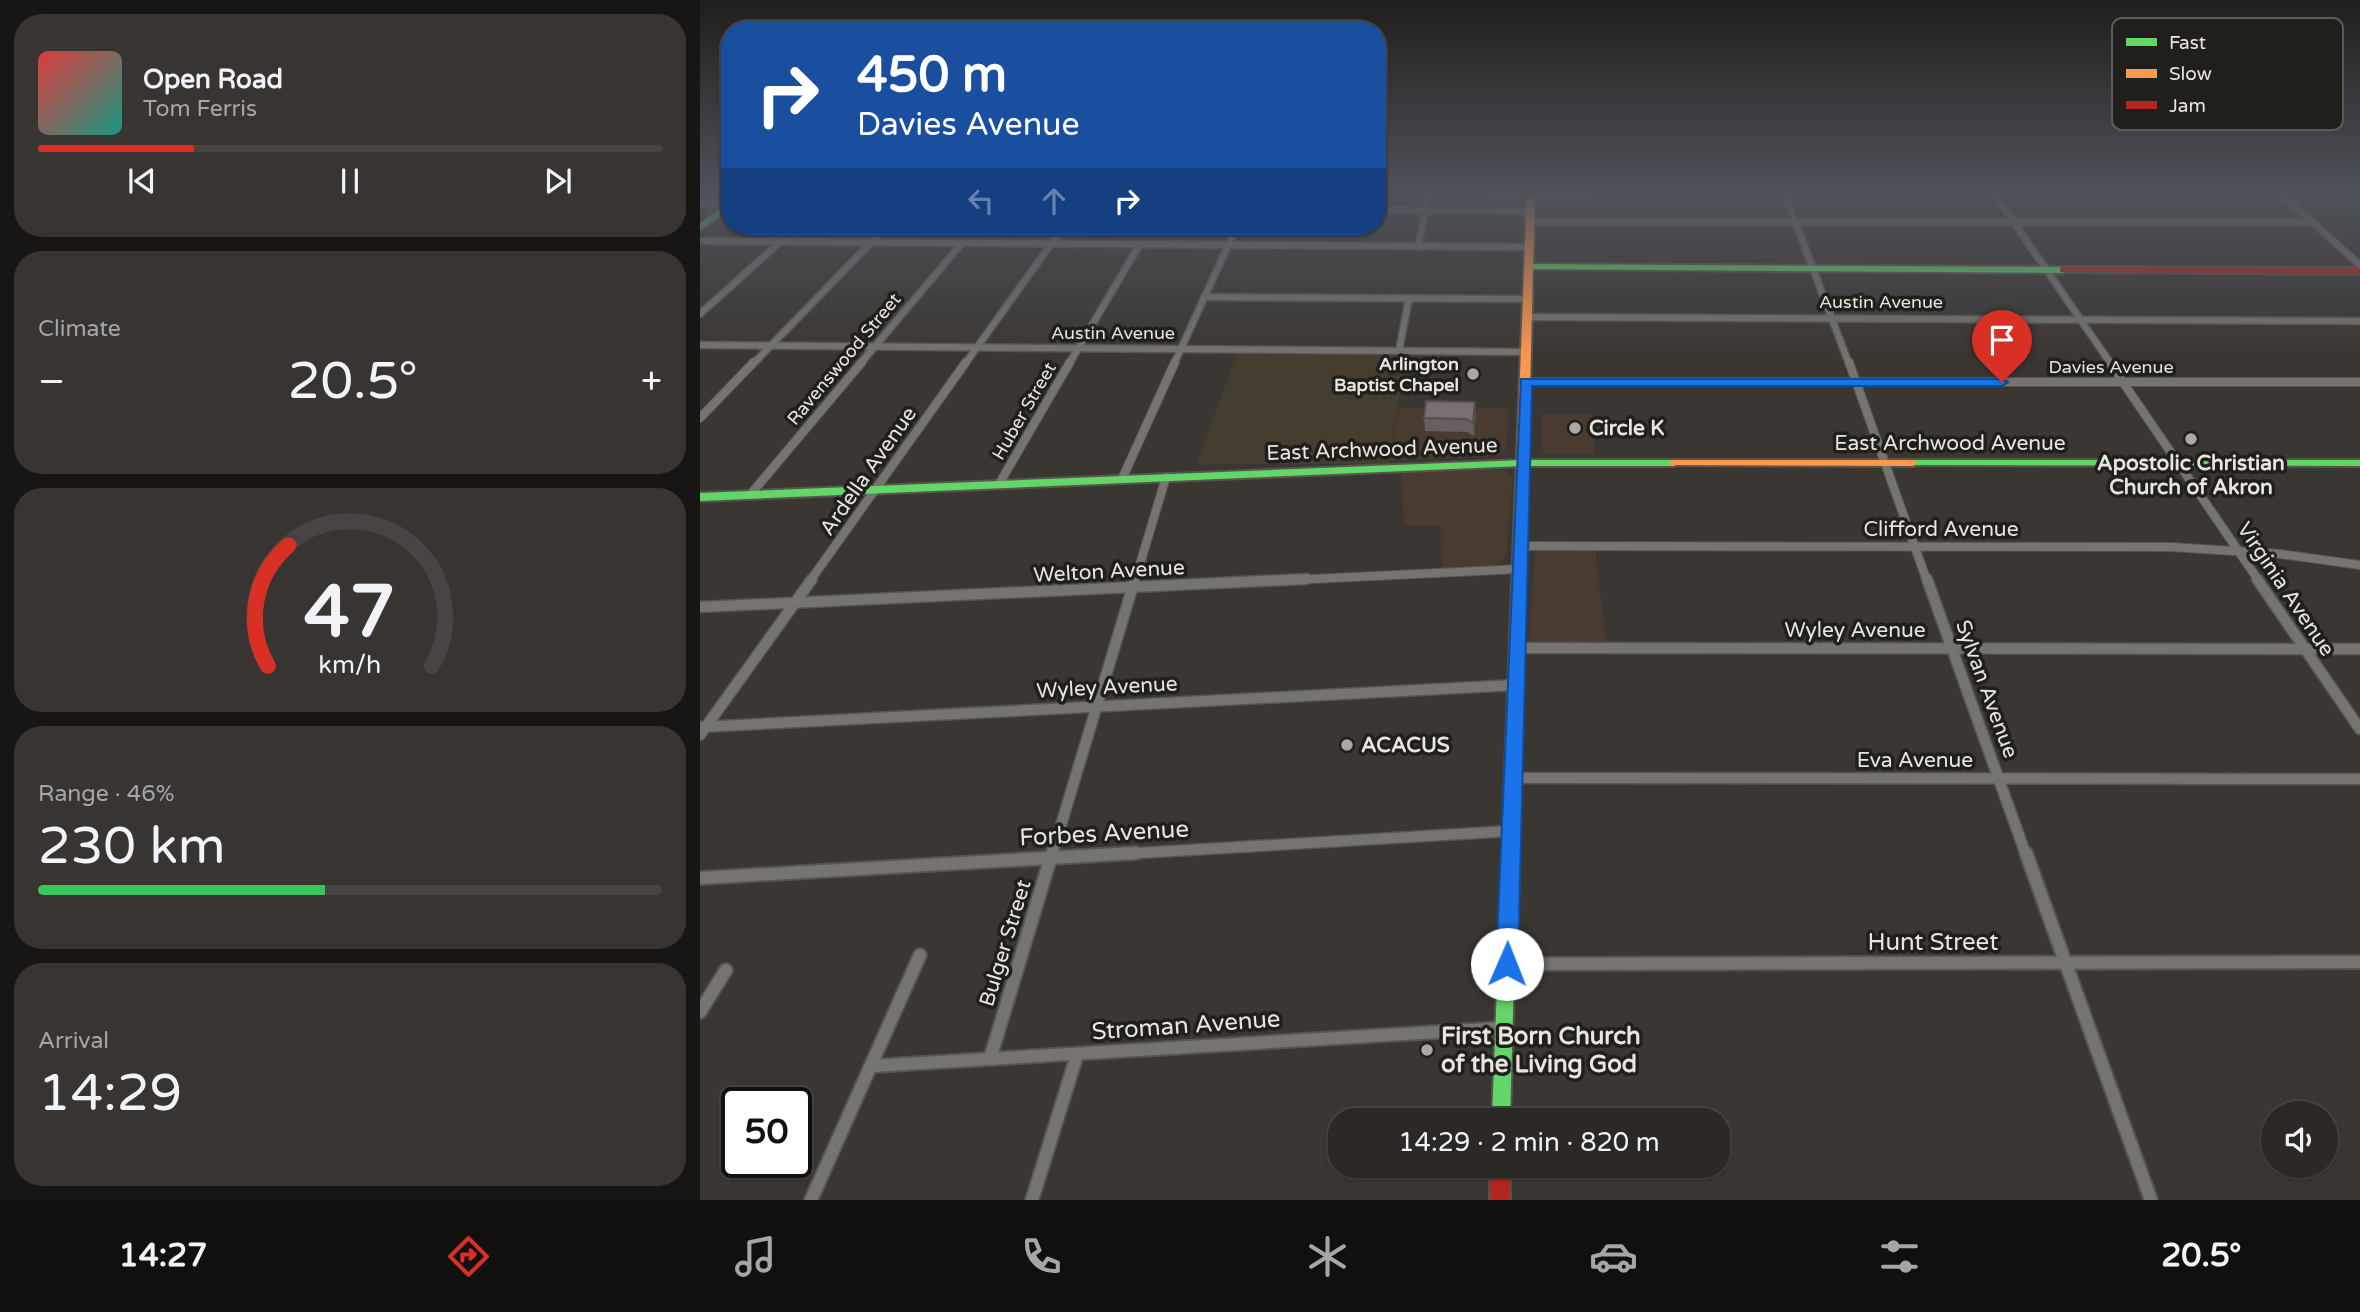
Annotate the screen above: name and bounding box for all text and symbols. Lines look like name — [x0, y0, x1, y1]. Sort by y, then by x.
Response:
legend — [2112, 18, 2343, 130]
text: Fast — [2169, 32, 2206, 54]
text: 450 m — [857, 46, 1007, 105]
icon: right — [742, 49, 833, 140]
text: Slow — [2169, 63, 2212, 85]
text: Open Road — [143, 64, 283, 95]
text: Tom Ferris — [143, 95, 257, 123]
text: Jam — [2169, 95, 2206, 117]
text: Davies Avenue — [857, 106, 1080, 144]
icon: previous — [123, 162, 161, 200]
icon: pause — [331, 162, 369, 200]
icon: next — [539, 162, 577, 200]
icon: left — [962, 182, 1000, 220]
icon: ahead — [1035, 182, 1073, 220]
icon: right — [1108, 182, 1146, 220]
street label: Ravenswood Street — [782, 288, 906, 429]
street label: Austin Avenue — [1819, 291, 1943, 313]
pin — [1972, 310, 2032, 382]
text: Climate — [38, 315, 121, 343]
icon: arrive — [1983, 321, 2021, 359]
street label: Austin Avenue — [1051, 322, 1175, 344]
text: 20.5° — [288, 350, 418, 413]
place label: Arlington Baptist Chapel — [1334, 353, 1459, 396]
street label: Davies Avenue — [2048, 356, 2174, 378]
street label: Huber Street — [987, 358, 1061, 464]
text: − — [38, 359, 65, 405]
text: + — [641, 359, 662, 405]
marker: Arlington Baptist Chapel — [1465, 366, 1481, 382]
street label: Ardella Avenue — [815, 402, 922, 540]
place label: Circle K — [1589, 416, 1664, 441]
marker: Circle K — [1567, 420, 1583, 436]
street label: East Archwood Avenue — [1834, 431, 2066, 456]
marker: Apostolic Christian Church of Akron — [2183, 431, 2199, 447]
street label: East Archwood Avenue — [1266, 433, 1498, 466]
place label: Apostolic Christian Church of Akron — [2097, 451, 2285, 500]
street label: Clifford Avenue — [1863, 517, 2019, 542]
street label: Virginia Avenue — [2232, 518, 2340, 661]
street label: Welton Avenue — [1033, 555, 1185, 588]
text: 47 — [304, 569, 396, 657]
street label: Sylvan Avenue — [1950, 617, 2023, 762]
street label: Wyley Avenue — [1784, 618, 1926, 643]
text: km/h — [319, 650, 381, 680]
street label: Wyley Avenue — [1036, 671, 1178, 704]
place label: ACACUS — [1361, 733, 1450, 758]
marker: ACACUS — [1339, 737, 1355, 753]
street label: Eva Avenue — [1857, 748, 1973, 773]
text: Range · 46% — [38, 780, 174, 808]
text: 230 km — [38, 815, 226, 878]
street label: Forbes Avenue — [1018, 815, 1190, 852]
street label: Bulger Street — [974, 877, 1037, 1009]
position arrow — [1470, 927, 1544, 1001]
street label: Hunt Street — [1868, 928, 1998, 957]
street label: Stroman Avenue — [1091, 1004, 1281, 1047]
place label: First Born Church of the Living God — [1441, 1022, 1641, 1079]
text: Arrival — [38, 1027, 109, 1055]
marker: First Born Church of the Living God — [1419, 1042, 1435, 1058]
text: 14:29 — [38, 1062, 182, 1125]
speed limit sign: 50 — [721, 1087, 812, 1178]
map controls — [2261, 1101, 2338, 1178]
button: sound — [2261, 1101, 2338, 1178]
text: 14:29 · 2 min · 820 m — [1398, 1127, 1660, 1158]
icon: directions — [444, 1232, 493, 1281]
icon: music — [731, 1232, 780, 1281]
icon: phone — [1017, 1232, 1066, 1281]
icon: climate — [1303, 1232, 1352, 1281]
icon: car — [1589, 1232, 1638, 1281]
icon: filters — [1875, 1232, 1924, 1281]
text: 14:27 — [119, 1237, 207, 1275]
text: 20.5° — [2161, 1237, 2241, 1275]

